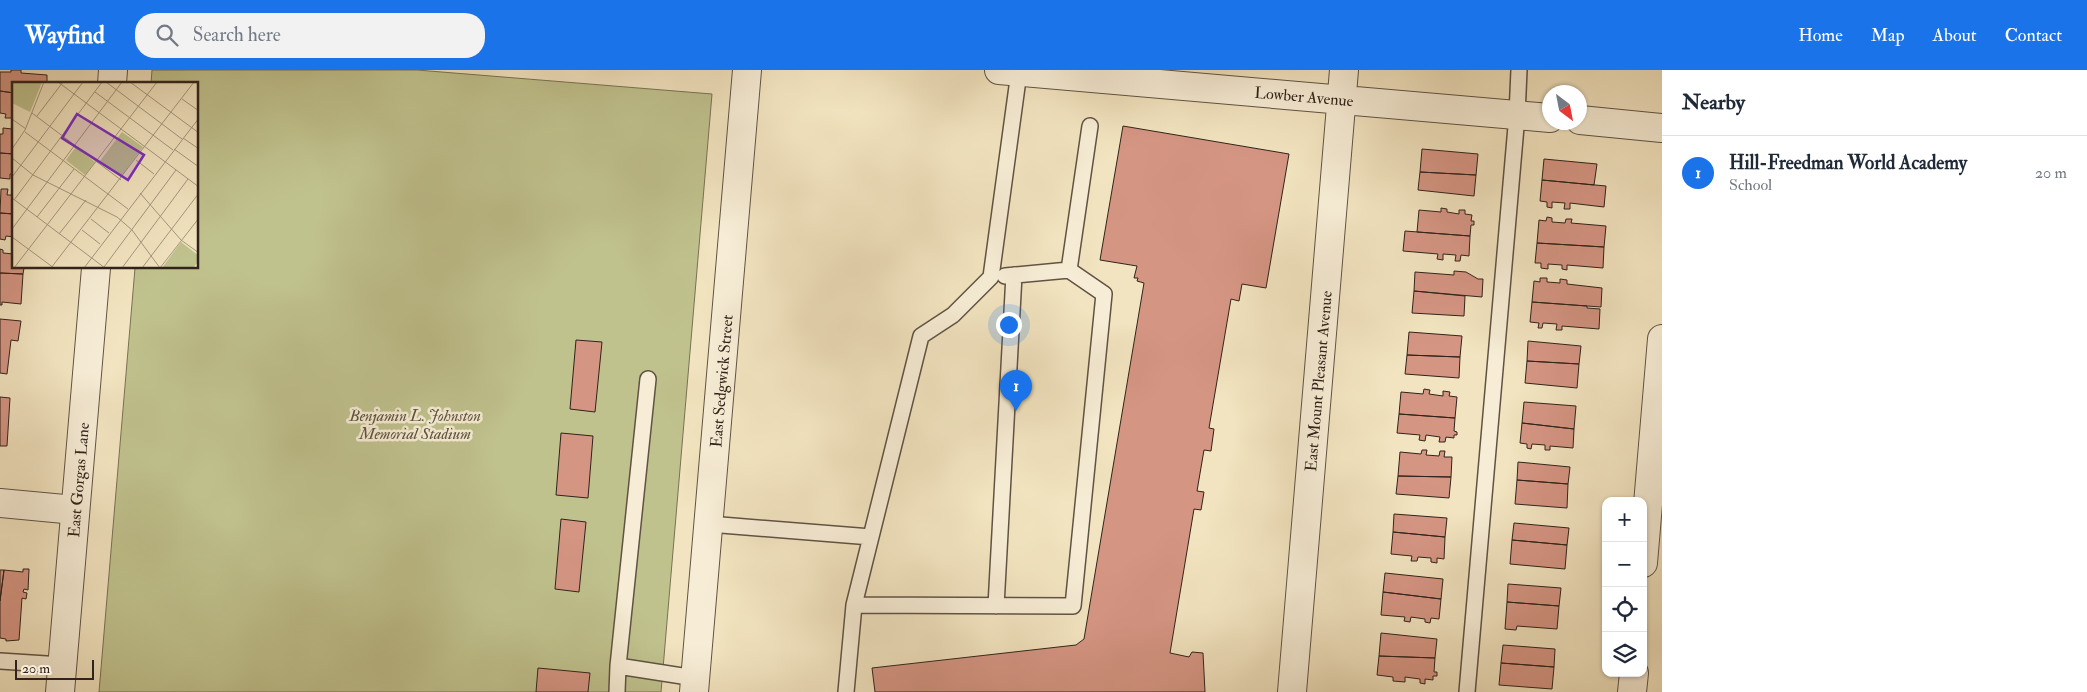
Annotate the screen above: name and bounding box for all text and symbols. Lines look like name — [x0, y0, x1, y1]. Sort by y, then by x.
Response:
search box — [135, 13, 485, 58]
text: Wayfind — [25, 20, 105, 51]
icon: search — [153, 21, 181, 49]
text: Search here — [193, 23, 281, 47]
text: Home — [1798, 24, 1843, 47]
text: Map — [1871, 24, 1905, 47]
text: About — [1933, 24, 1977, 47]
text: Contact — [2005, 24, 2062, 47]
inset map — [12, 82, 199, 269]
street label: Lowber Avenue — [1254, 83, 1355, 111]
north arrow — [1542, 85, 1587, 130]
text: Nearby — [1682, 89, 1745, 116]
text: Hill-Freedman World Academy — [1729, 151, 1967, 175]
text: 1 — [1695, 163, 1701, 183]
text: 20 m — [2035, 163, 2067, 183]
text: School — [1729, 175, 1772, 195]
street label: East Mount Pleasant Avenue — [1301, 289, 1337, 472]
your location — [996, 312, 1022, 338]
street label: East Sedgwick Street — [706, 314, 738, 448]
pin: 1 — [1000, 370, 1032, 411]
park label: Benjamin L. Johnston Memorial Stadium — [348, 406, 481, 444]
street label: East Gorgas Lane — [64, 421, 94, 539]
map controls — [1602, 497, 1647, 677]
button: + — [1602, 497, 1647, 542]
button: − — [1602, 542, 1647, 587]
button: locate — [1602, 587, 1647, 632]
button: layers — [1602, 632, 1647, 677]
scale bar — [15, 657, 94, 680]
text: 20 m — [22, 660, 50, 677]

